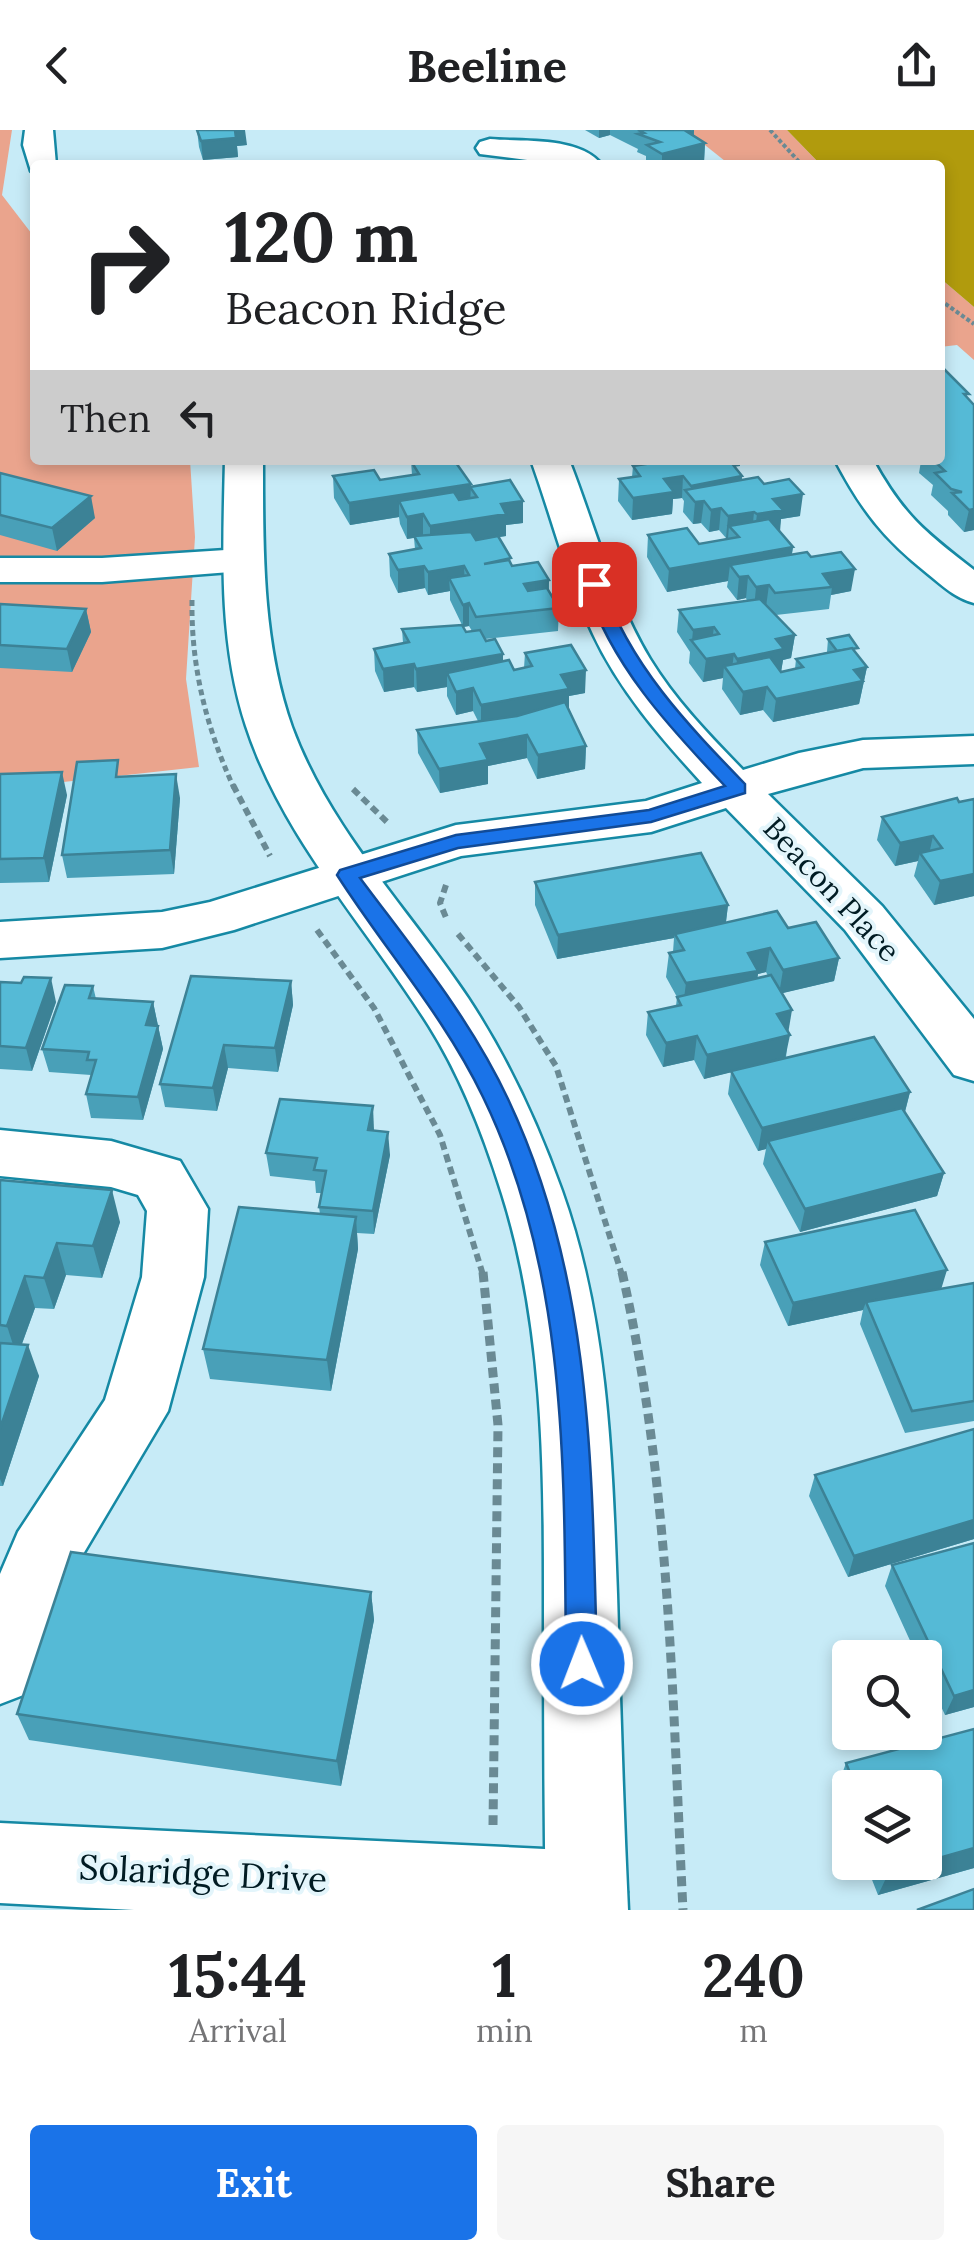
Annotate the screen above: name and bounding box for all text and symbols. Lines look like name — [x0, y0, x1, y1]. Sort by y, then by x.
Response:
text: Beeline — [407, 37, 567, 94]
icon: back — [30, 38, 85, 93]
icon: share — [889, 38, 944, 93]
text: 120 m — [225, 192, 418, 281]
icon: right — [60, 200, 190, 330]
text: Beacon Ridge — [225, 279, 507, 336]
icon: left — [171, 390, 226, 445]
text: Then — [60, 394, 151, 442]
pin — [552, 542, 637, 627]
icon: arrive — [567, 557, 622, 612]
street label: Beacon Place — [756, 809, 908, 969]
position arrow — [530, 1612, 634, 1716]
map controls — [832, 1640, 942, 1880]
button: search — [832, 1640, 942, 1750]
button: layers — [832, 1770, 942, 1880]
street label: Solaridge Drive — [78, 1844, 328, 1902]
text: 15:44 — [169, 1937, 307, 2013]
text: 1 — [492, 1937, 517, 2013]
text: 240 — [702, 1937, 805, 2013]
text: Arrival — [189, 2010, 287, 2051]
text: min — [476, 2010, 533, 2051]
text: m — [739, 2010, 768, 2051]
button: Exit — [30, 2125, 477, 2240]
button: Share — [497, 2125, 944, 2240]

